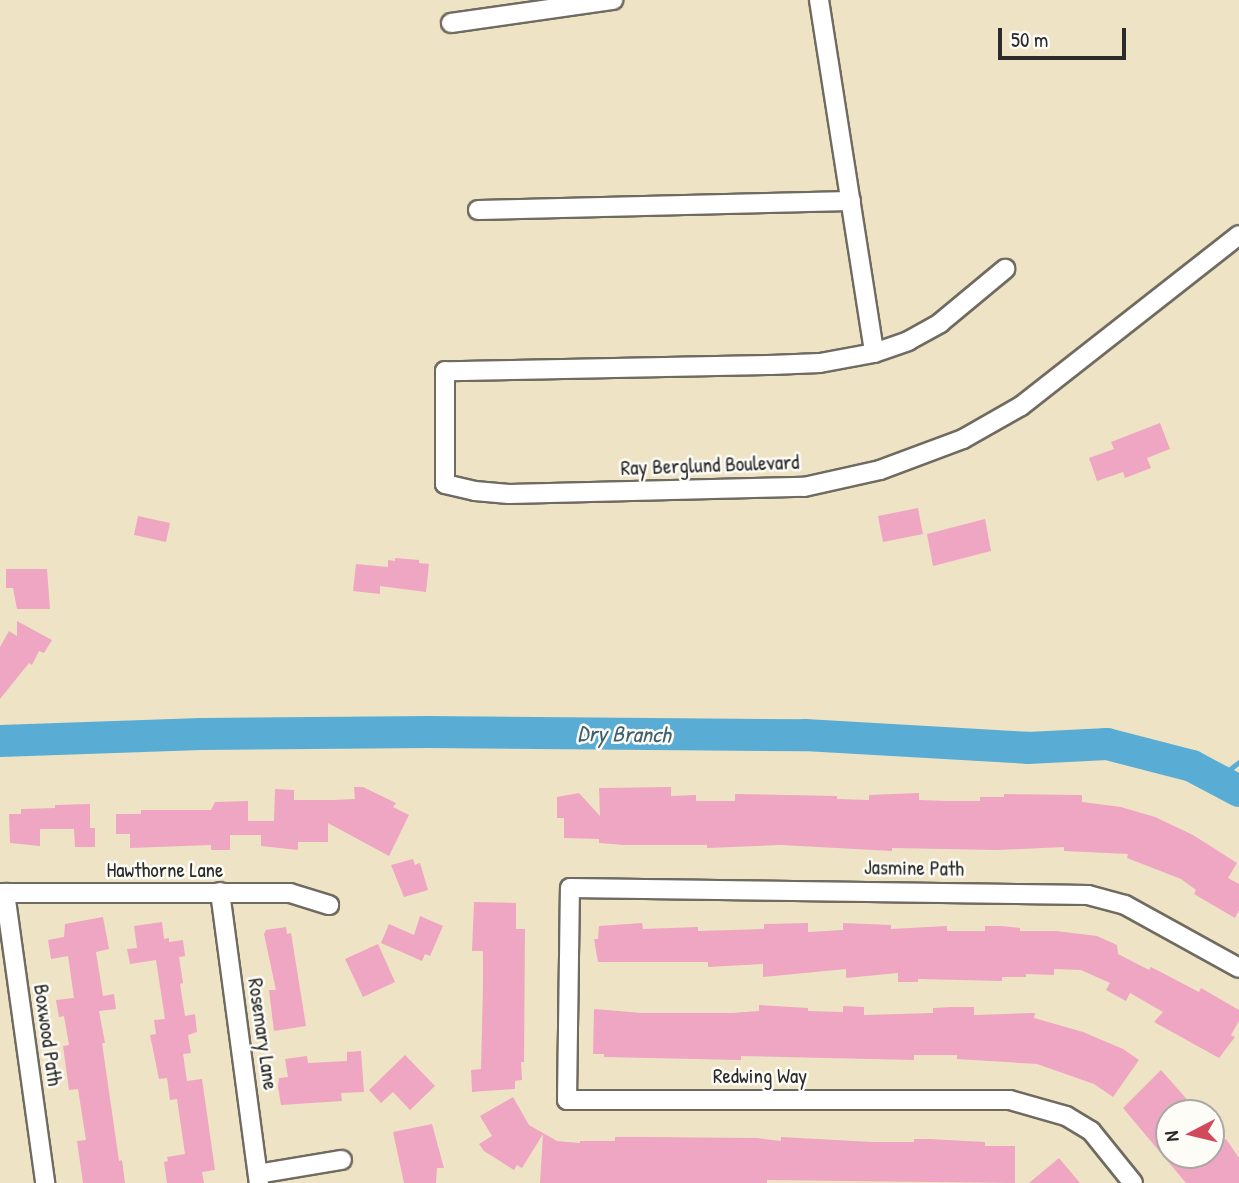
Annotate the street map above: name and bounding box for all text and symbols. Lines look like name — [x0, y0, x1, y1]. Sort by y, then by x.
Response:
scale bar — [1001, 14, 1129, 58]
text: 50 m — [1011, 25, 1048, 54]
street label: Ray Berglund Boulevard — [620, 449, 800, 481]
water label: Dry Branch — [577, 719, 671, 749]
street label: Jasmine Path — [864, 855, 964, 881]
street label: Hawthorne Lane — [107, 857, 223, 883]
street label: Rosemary Lane — [243, 976, 283, 1092]
street label: Boxwood Path — [28, 982, 68, 1088]
street label: Redwing Way — [713, 1063, 807, 1089]
north arrow — [1155, 1099, 1225, 1169]
text: N — [1158, 1130, 1185, 1143]

